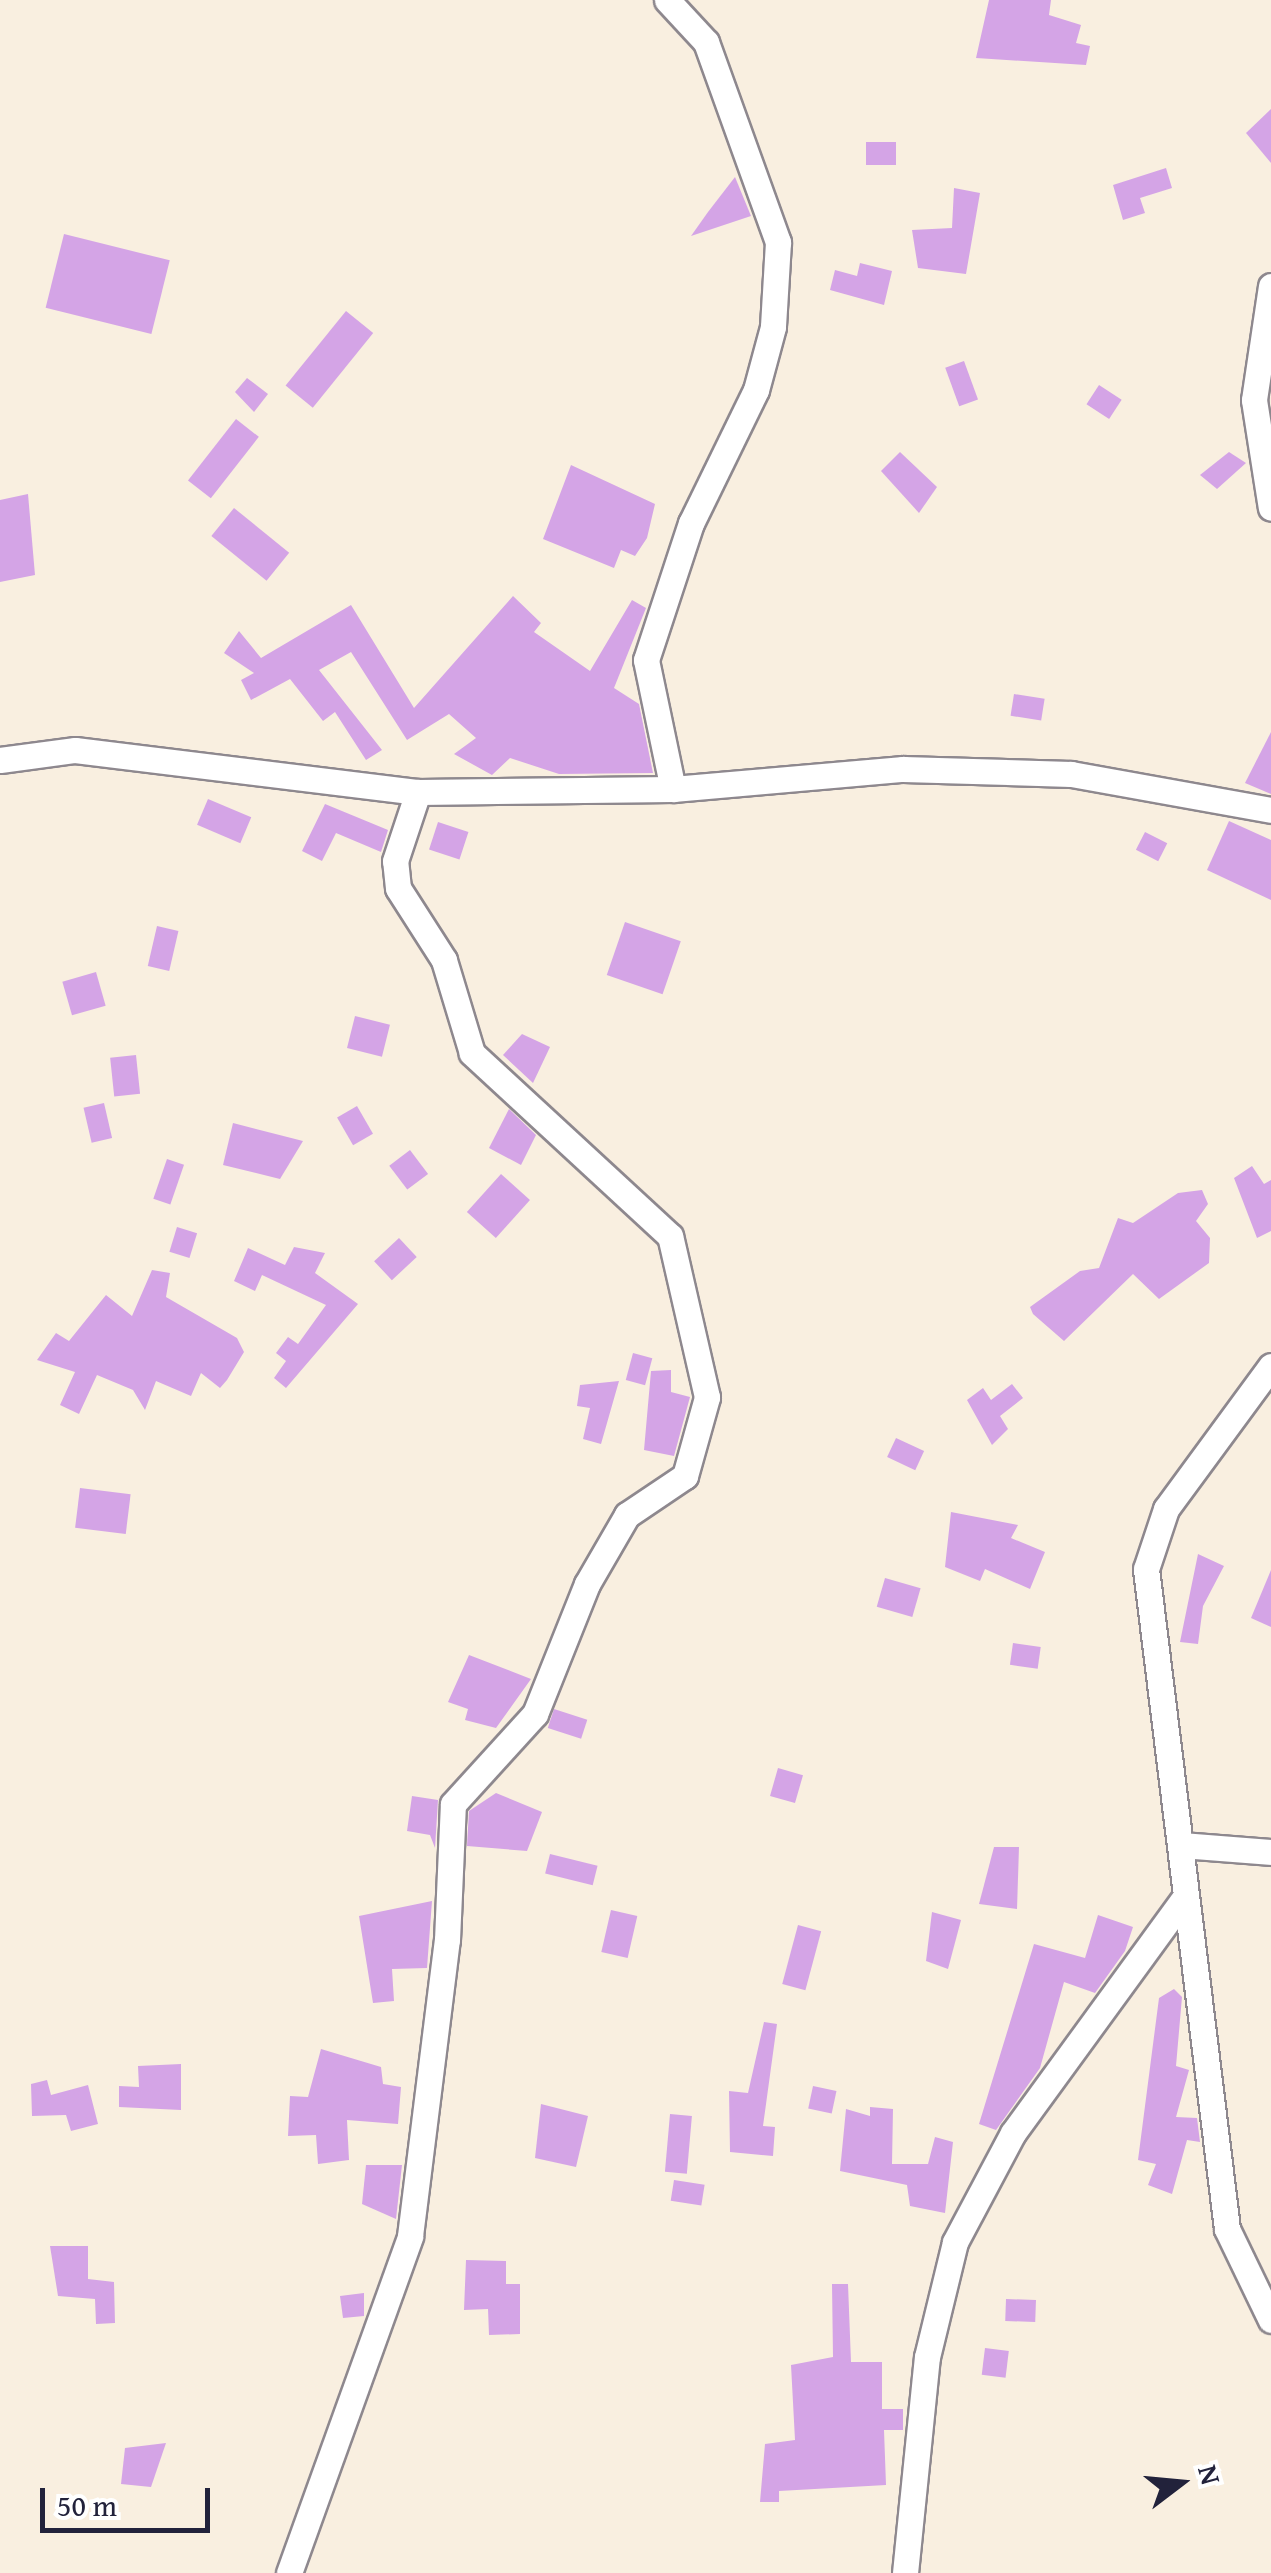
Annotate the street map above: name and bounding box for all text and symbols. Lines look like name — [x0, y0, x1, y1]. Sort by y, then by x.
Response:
north arrow — [1131, 2433, 1231, 2533]
text: N — [1188, 2460, 1233, 2489]
scale bar — [45, 2468, 215, 2530]
text: 50 m — [57, 2483, 117, 2527]

